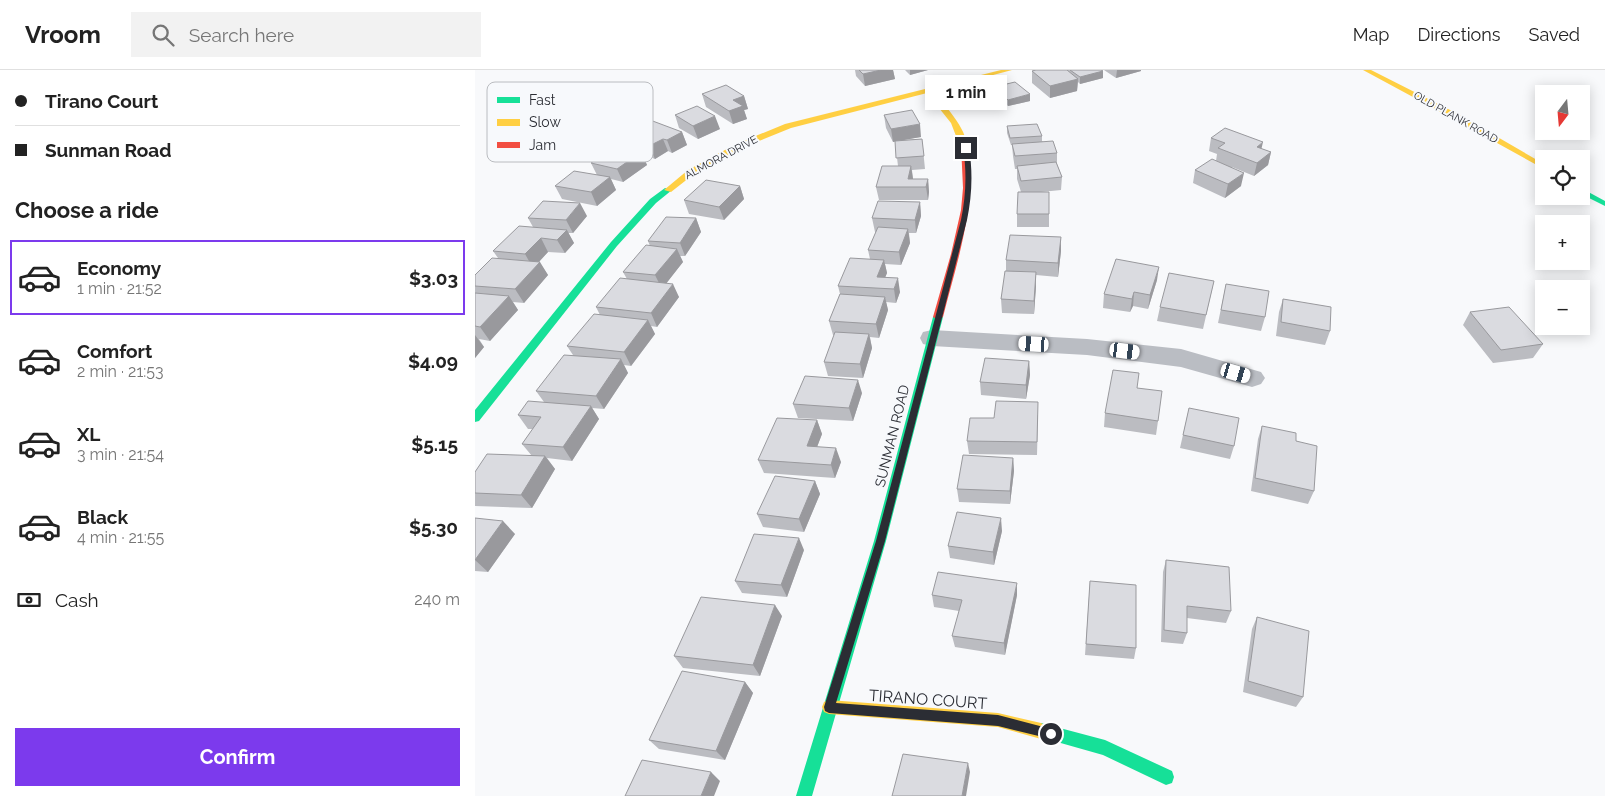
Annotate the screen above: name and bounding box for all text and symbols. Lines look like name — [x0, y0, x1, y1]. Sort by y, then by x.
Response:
search box — [131, 12, 481, 57]
text: Vroom — [25, 20, 101, 49]
icon: search — [149, 21, 177, 49]
text: Search here — [189, 24, 294, 46]
text: Map — [1353, 24, 1389, 45]
text: Directions — [1417, 24, 1501, 45]
text: Saved — [1529, 24, 1580, 45]
callout: 1 min — [925, 75, 1007, 110]
legend — [487, 82, 653, 162]
text: 1 min — [946, 83, 986, 102]
north arrow — [1535, 85, 1590, 140]
map controls — [1535, 85, 1590, 335]
street label: OLD PLANK ROAD — [1411, 89, 1500, 146]
text: Tirano Court — [45, 90, 158, 112]
text: Fast — [529, 92, 556, 108]
text: Slow — [529, 114, 561, 130]
street label: ALMORA DRIVE — [683, 133, 760, 182]
text: Jam — [529, 137, 556, 153]
route end — [955, 137, 977, 159]
text: Sunman Road — [45, 139, 171, 161]
button: locate — [1535, 150, 1590, 205]
text: Choose a ride — [15, 197, 159, 223]
button: + — [1535, 215, 1590, 270]
icon: car — [17, 255, 62, 300]
text: Economy — [77, 257, 161, 279]
text: $3.03 — [409, 267, 458, 289]
text: 1 min · 21:52 — [77, 279, 162, 298]
button: − — [1535, 280, 1590, 335]
car — [1018, 336, 1049, 352]
icon: car — [17, 338, 62, 383]
text: Comfort — [77, 340, 152, 362]
car — [1109, 342, 1140, 360]
text: $4.09 — [408, 350, 458, 372]
text: 2 min · 21:53 — [77, 362, 164, 381]
car — [1219, 362, 1252, 384]
street label: SUNMAN ROAD — [872, 383, 912, 489]
icon: car — [17, 421, 62, 466]
text: XL — [77, 423, 100, 445]
text: $5.15 — [411, 433, 458, 455]
text: 3 min · 21:54 — [77, 445, 164, 464]
icon: car — [17, 504, 62, 549]
text: Black — [77, 506, 128, 528]
text: $5.30 — [409, 516, 458, 538]
text: 4 min · 21:55 — [77, 528, 164, 547]
icon: cash — [15, 586, 43, 614]
text: Cash — [55, 589, 99, 611]
text: 240 m — [414, 590, 460, 609]
street label: TIRANO COURT — [868, 686, 988, 713]
route start — [1040, 723, 1062, 745]
button: Confirm — [15, 728, 460, 786]

